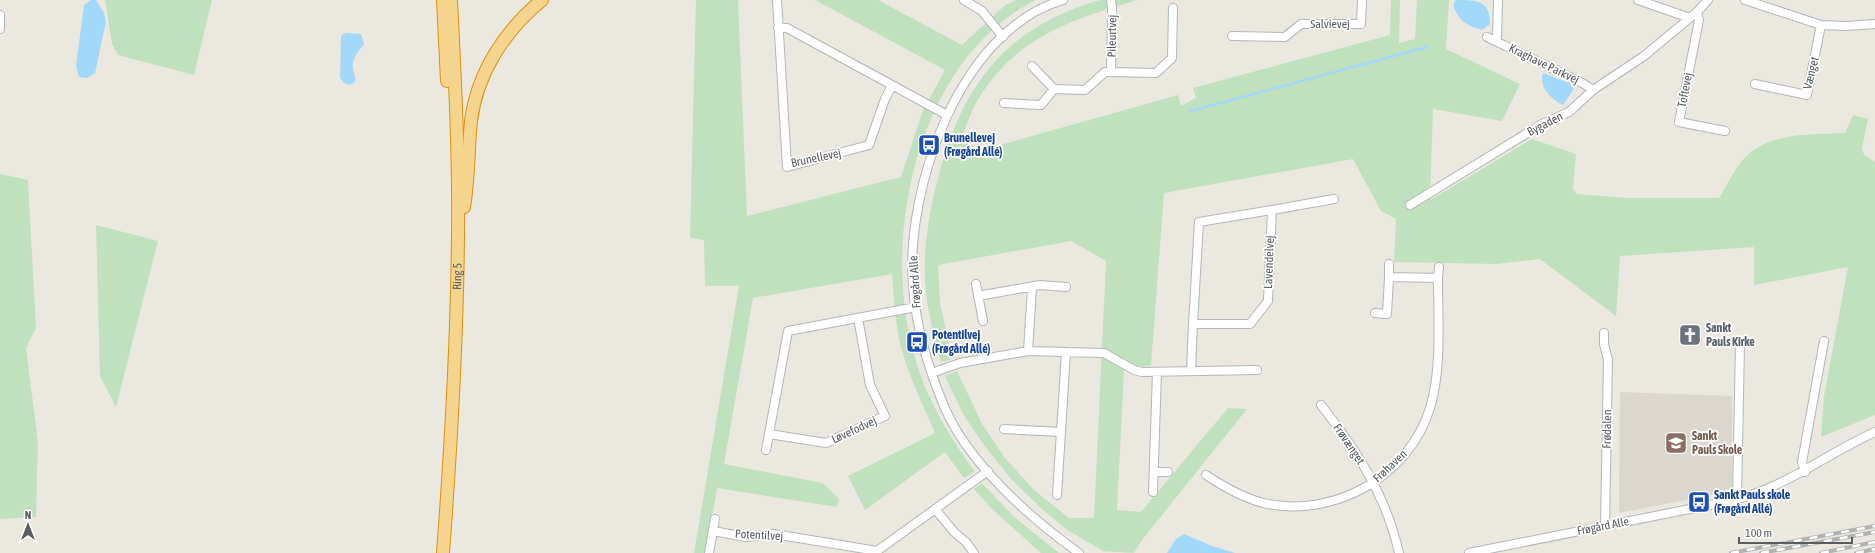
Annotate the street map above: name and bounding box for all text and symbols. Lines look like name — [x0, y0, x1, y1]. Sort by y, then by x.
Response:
street label: Pileurtvej — [1105, 15, 1119, 57]
street label: Salvievej — [1310, 17, 1350, 31]
street label: Kraghave Parkvej — [1507, 41, 1581, 87]
street label: Vænget — [1800, 55, 1822, 91]
street label: Toftevej — [1675, 71, 1695, 109]
street label: Bygaden — [1525, 109, 1565, 139]
place label: Brunellevej (Frøgård Allé) — [944, 131, 1003, 159]
bus stop icon: Brunellevej (Frøgård Allé) — [916, 132, 942, 158]
street label: Brunellevej — [790, 146, 842, 170]
street label: Lavendelvej — [1261, 235, 1277, 289]
street label: Frøgård Alle — [906, 255, 924, 309]
street label: Ring 5 — [450, 263, 465, 290]
place label: Sankt Pauls Kirke — [1706, 321, 1755, 349]
church icon: Sankt Pauls Kirke — [1677, 322, 1703, 348]
place label: Potentilvej (Frøgård Allé) — [932, 328, 991, 356]
bus stop icon: Potentilvej (Frøgård Allé) — [904, 329, 930, 355]
street label: Frødalen — [1600, 409, 1614, 449]
street label: Løvefodvej — [829, 413, 879, 447]
street label: Frøvænget — [1330, 421, 1368, 467]
place label: Sankt Pauls Skole — [1692, 429, 1743, 457]
school or university icon: Sankt Pauls Skole — [1663, 430, 1689, 456]
street label: Frøhaven — [1370, 447, 1410, 485]
place label: Sankt Pauls skole (Frøgård Allé) — [1714, 488, 1791, 516]
bus stop icon: Sankt Pauls skole (Frøgård Allé) — [1686, 489, 1712, 515]
north arrow — [8, 505, 48, 545]
text: N — [25, 509, 31, 521]
street label: Frøgård Alle — [1576, 514, 1630, 538]
scale bar — [1739, 519, 1852, 545]
text: 100 m — [1745, 526, 1772, 540]
street label: Potentilvej — [735, 527, 783, 543]

